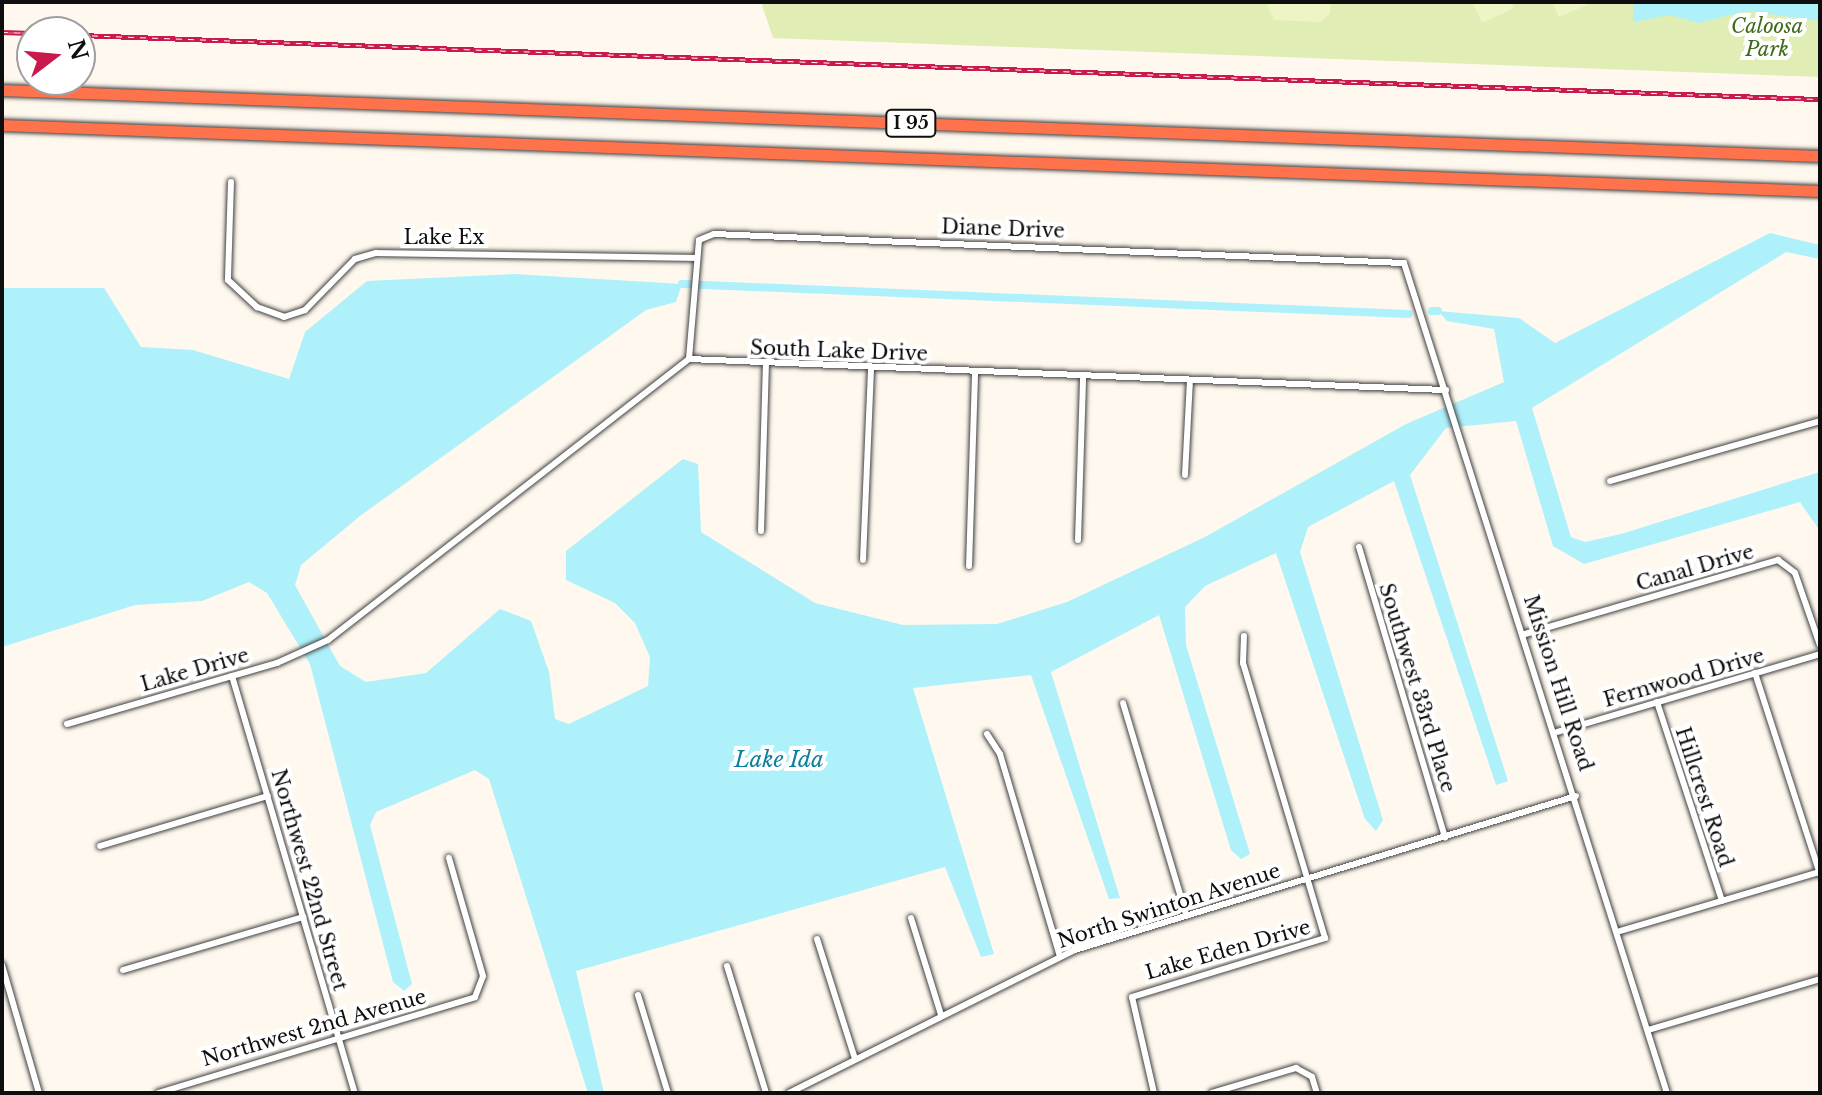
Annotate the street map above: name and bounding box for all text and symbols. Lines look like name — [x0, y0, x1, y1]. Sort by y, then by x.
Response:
park label: Caloosa Park — [1731, 15, 1803, 62]
north arrow — [16, 16, 96, 96]
text: N — [62, 36, 93, 63]
road number: I 95 — [885, 109, 937, 137]
street label: Diane Drive — [941, 215, 1065, 243]
street label: Lake Ex — [403, 225, 485, 249]
street label: South Lake Drive — [750, 336, 928, 366]
street label: Canal Drive — [1633, 540, 1757, 596]
street label: Southwest 33rd Place — [1374, 580, 1460, 796]
street label: Mission Hill Road — [1518, 592, 1598, 774]
street label: Lake Drive — [138, 643, 252, 697]
street label: Fernwood Drive — [1601, 644, 1767, 712]
street label: Hillcrest Road — [1670, 724, 1738, 870]
water label: Lake Ida — [734, 747, 824, 773]
street label: Northwest 22nd Street — [266, 766, 352, 994]
street label: North Swinton Avenue — [1054, 858, 1284, 954]
street label: Lake Eden Drive — [1143, 915, 1313, 985]
street label: Northwest 2nd Avenue — [199, 984, 429, 1072]

